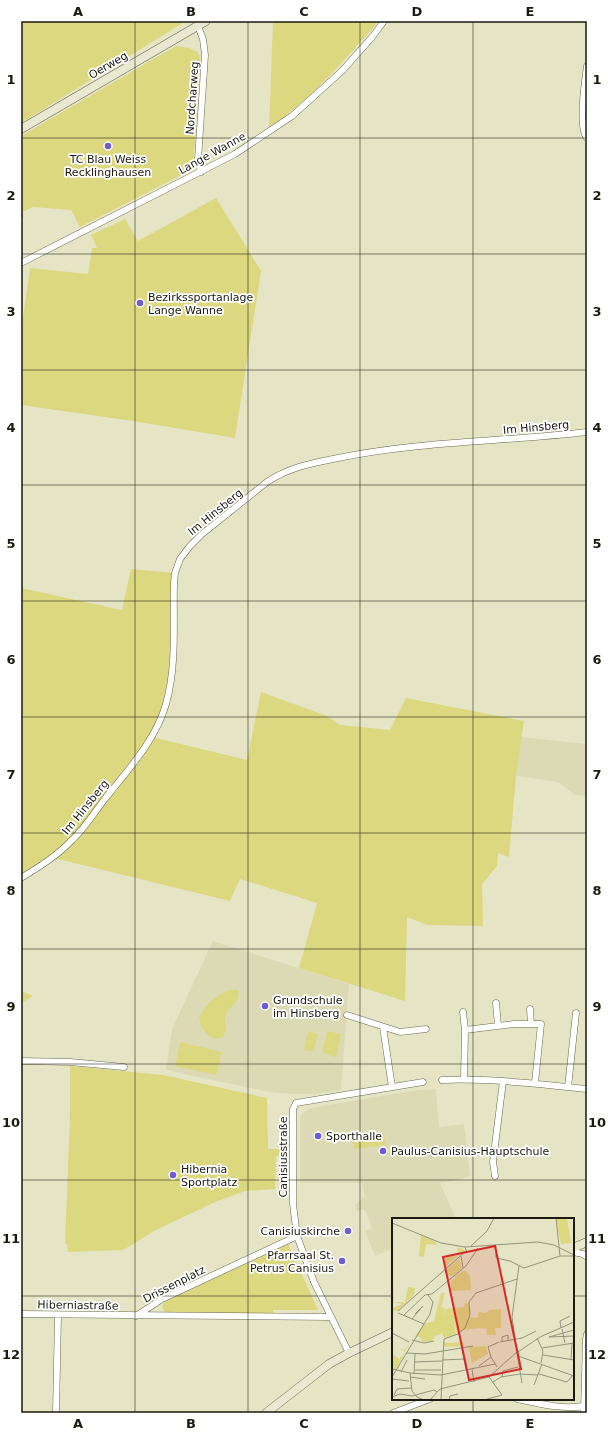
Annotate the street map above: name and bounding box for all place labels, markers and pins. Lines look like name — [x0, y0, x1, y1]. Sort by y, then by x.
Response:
marker: TC Blau Weiss Recklinghausen — [103, 141, 113, 151]
place label: TC Blau Weiss Recklinghausen — [65, 153, 151, 179]
place label: Bezirkssportanlage Lange Wanne — [148, 291, 254, 317]
marker: Bezirkssportanlage Lange Wanne — [135, 298, 145, 308]
place label: Grundschule im Hinsberg — [273, 994, 343, 1020]
marker: Grundschule im Hinsberg — [260, 1001, 270, 1011]
place label: Sporthalle — [326, 1130, 382, 1143]
marker: Sporthalle — [313, 1131, 323, 1141]
place label: Paulus-Canisius-Hauptschule — [391, 1145, 550, 1158]
marker: Paulus-Canisius-Hauptschule — [378, 1146, 388, 1156]
place label: Hibernia Sportplatz — [181, 1163, 238, 1189]
marker: Hibernia Sportplatz — [168, 1170, 178, 1180]
place label: Canisiuskirche — [261, 1225, 340, 1238]
marker: Canisiuskirche — [343, 1226, 353, 1236]
place label: Pfarrsaal St. Petrus Canisius — [250, 1249, 334, 1275]
marker: Pfarrsaal St. Petrus Canisius — [337, 1256, 347, 1266]

